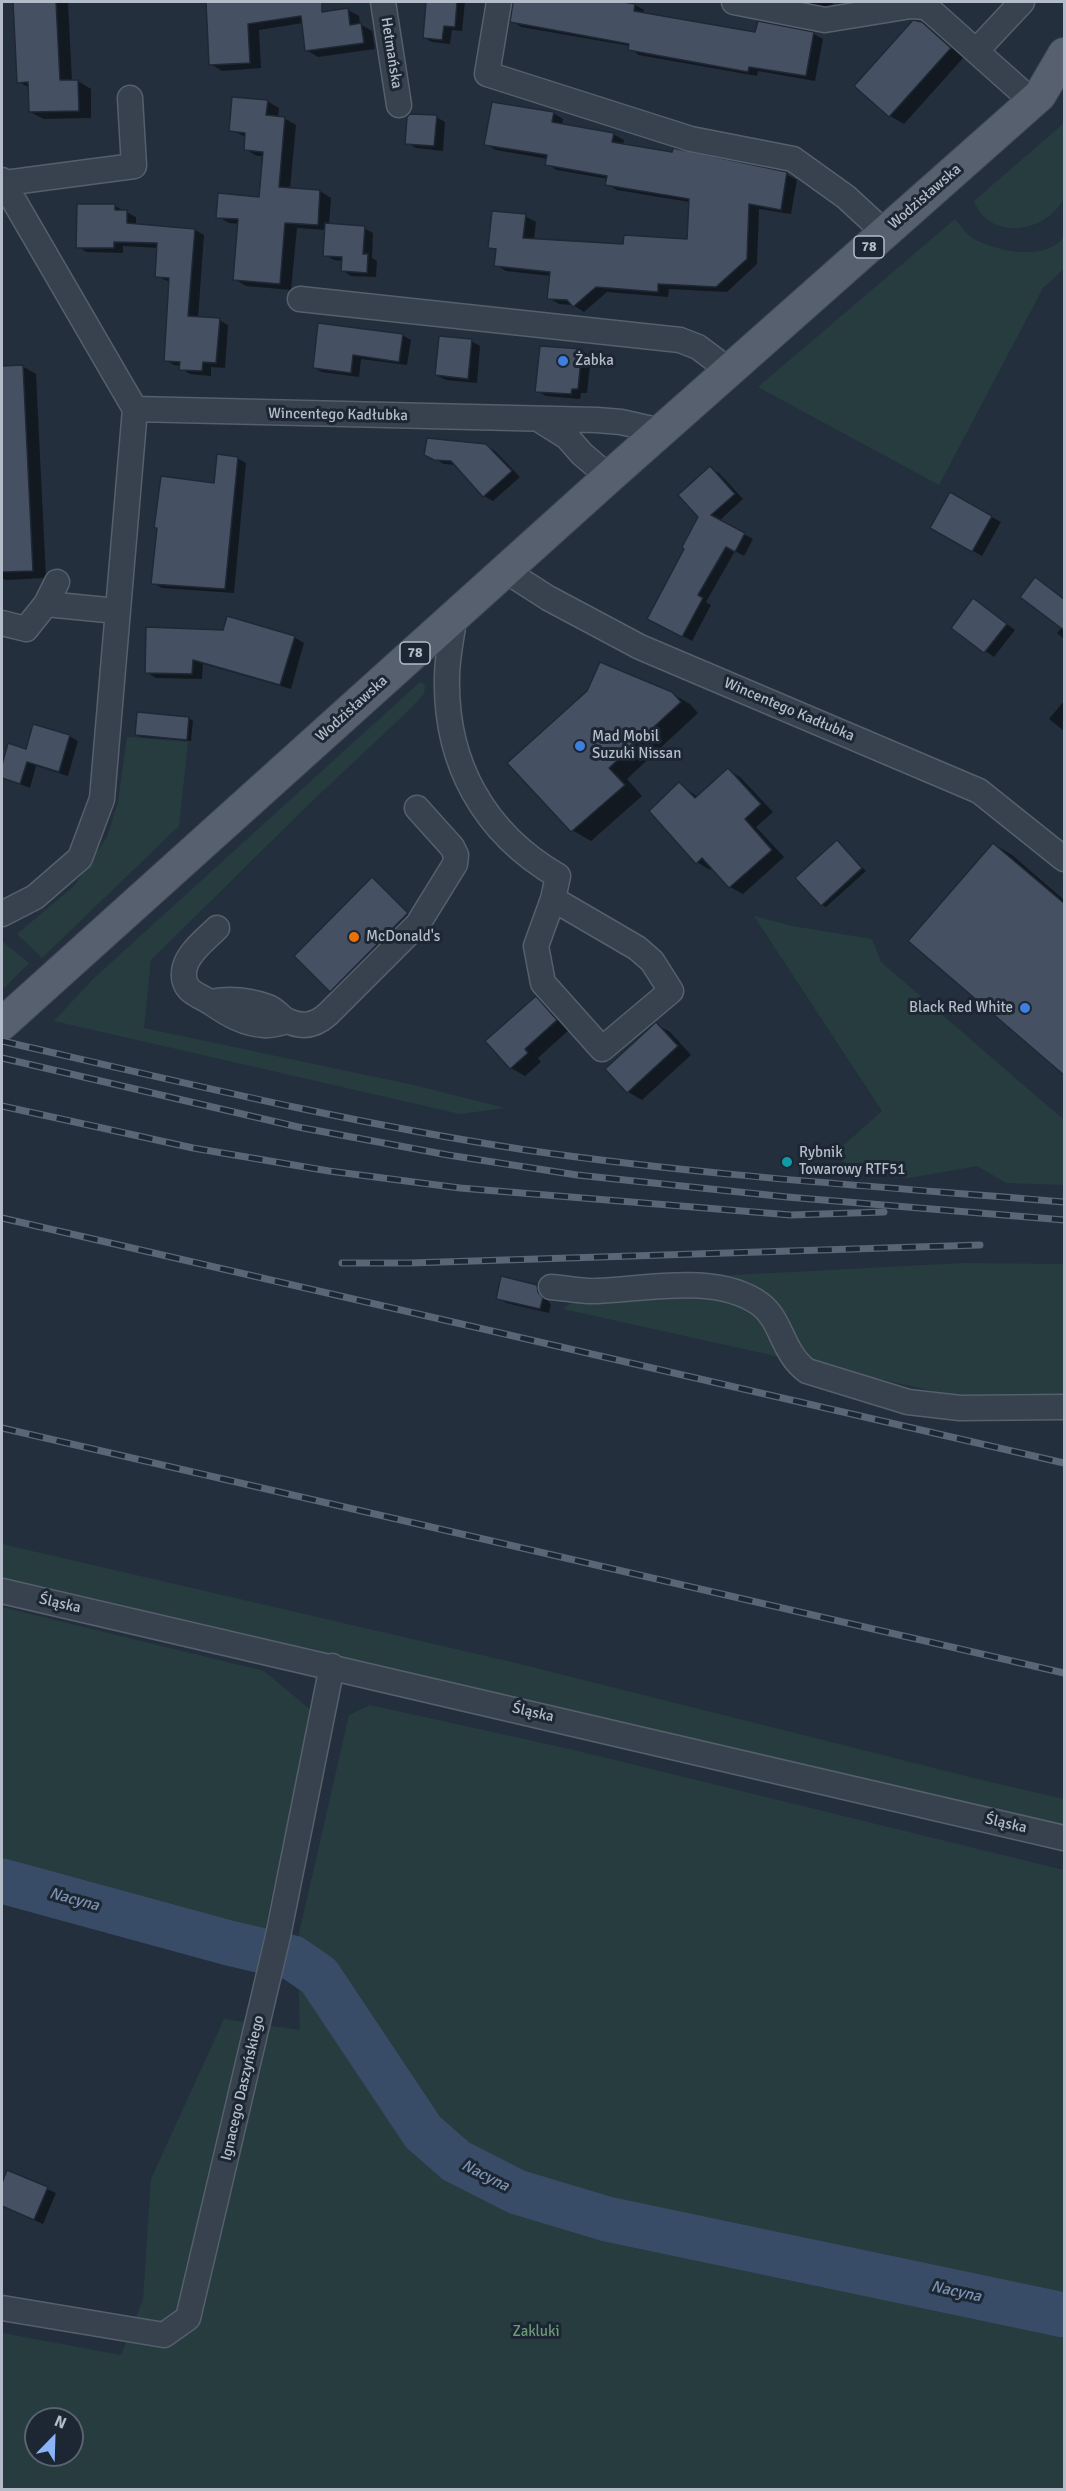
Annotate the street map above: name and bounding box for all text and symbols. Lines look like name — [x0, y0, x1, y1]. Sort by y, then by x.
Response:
street label: Hetmańska — [376, 16, 406, 90]
street label: Wodzisławska — [885, 161, 965, 233]
road number: 78 — [854, 236, 884, 258]
place label: Żabka — [575, 352, 614, 370]
marker: Żabka — [556, 354, 570, 368]
street label: Wincentego Kadłubka — [268, 405, 408, 425]
road number: 78 — [400, 642, 430, 664]
street label: Wodzisławska — [312, 672, 392, 746]
street label: Wincentego Kadłubka — [721, 674, 857, 746]
place label: Mad Mobil Suzuki Nissan — [592, 728, 681, 763]
marker: Mad Mobil Suzuki Nissan — [573, 739, 587, 753]
place label: McDonald's — [366, 928, 440, 946]
marker: McDonald's — [347, 930, 361, 944]
place label: Black Red White — [909, 999, 1013, 1017]
marker: Black Red White — [1018, 1001, 1032, 1015]
place label: Rybnik Towarowy RTF51 — [799, 1144, 905, 1179]
marker: Rybnik Towarowy RTF51 — [780, 1155, 794, 1169]
street label: Śląska — [37, 1590, 83, 1618]
street label: Śląska — [510, 1699, 556, 1727]
street label: Śląska — [983, 1810, 1029, 1838]
water label: Nacyna — [47, 1884, 101, 1916]
street label: Ignacego Daszyńskiego — [218, 2014, 268, 2162]
water label: Nacyna — [458, 2156, 512, 2196]
water label: Nacyna — [929, 2277, 983, 2307]
park label: Zakluki — [512, 2323, 560, 2341]
north arrow — [24, 2407, 84, 2467]
text: N — [51, 2411, 69, 2434]

